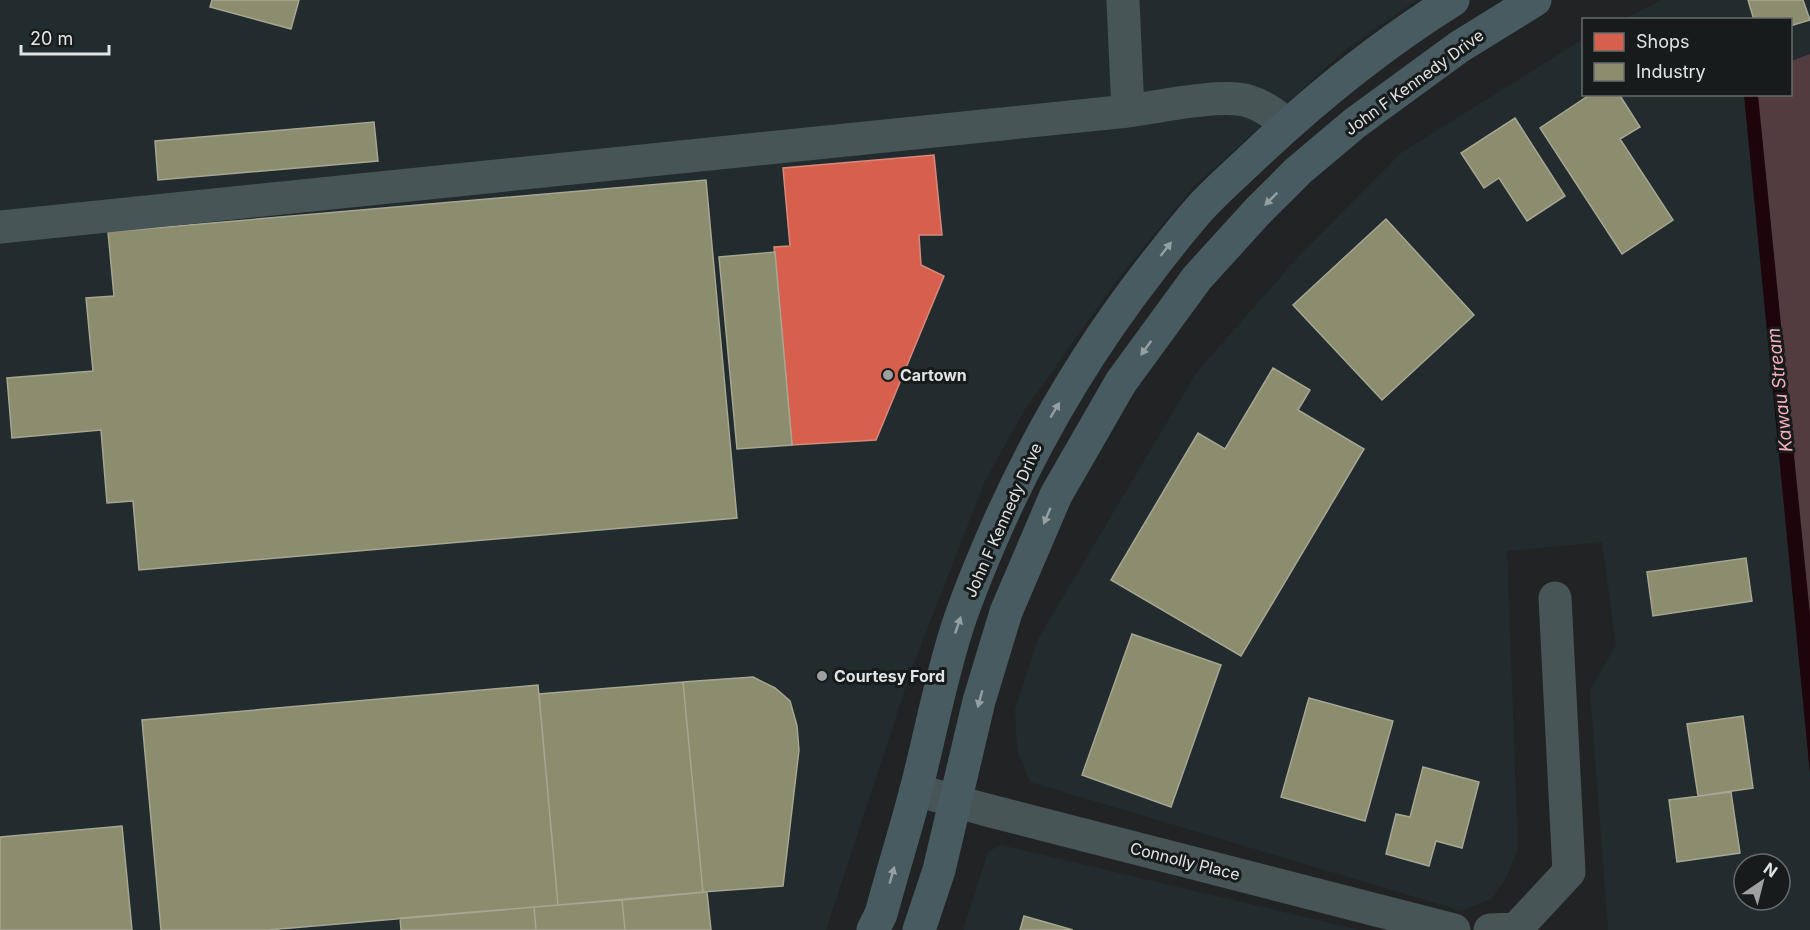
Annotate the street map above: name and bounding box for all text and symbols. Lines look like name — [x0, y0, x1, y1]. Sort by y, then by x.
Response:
scale bar — [21, 18, 110, 56]
legend — [1582, 18, 1792, 96]
street label: John F Kennedy Drive — [1341, 25, 1487, 139]
text: 20 m — [30, 28, 73, 49]
text: Shops — [1636, 31, 1690, 52]
text: Industry — [1636, 61, 1706, 82]
one-way arrow — [1264, 191, 1278, 205]
one-way arrow — [1160, 242, 1172, 257]
water label: Kawau Stream — [1763, 327, 1796, 453]
one-way arrow — [1140, 340, 1152, 356]
place label: Cartown — [900, 365, 967, 385]
marker: Cartown — [881, 368, 895, 382]
one-way arrow — [1050, 402, 1061, 418]
street label: John F Kennedy Drive — [960, 440, 1046, 600]
one-way arrow — [1042, 507, 1052, 525]
one-way arrow — [954, 616, 963, 634]
place label: Courtesy Ford — [834, 666, 945, 686]
marker: Courtesy Ford — [815, 669, 829, 683]
one-way arrow — [975, 690, 985, 708]
street label: Connolly Place — [1128, 838, 1242, 884]
north arrow — [1732, 852, 1792, 912]
text: N — [1760, 858, 1781, 881]
one-way arrow — [888, 865, 897, 883]

